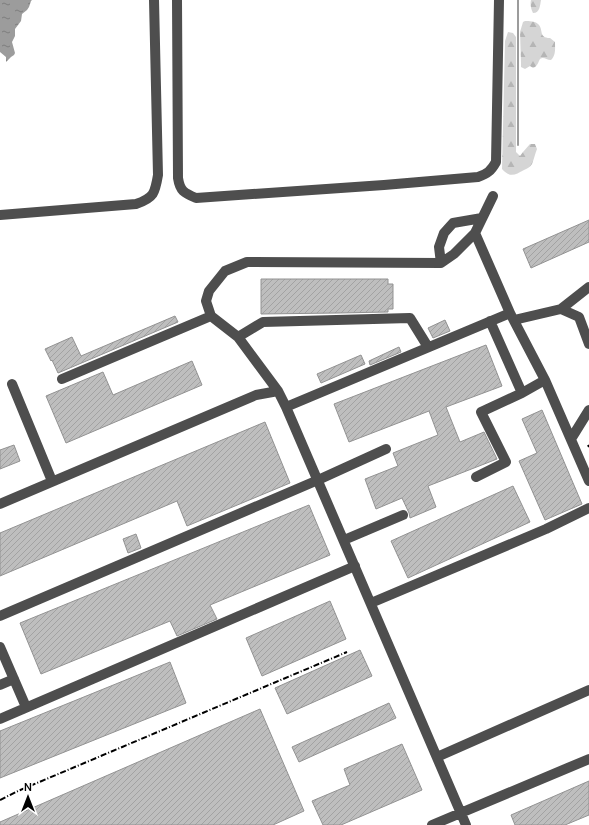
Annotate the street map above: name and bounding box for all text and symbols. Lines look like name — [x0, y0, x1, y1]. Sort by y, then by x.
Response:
north arrow — [8, 777, 48, 817]
text: N — [24, 779, 32, 794]

